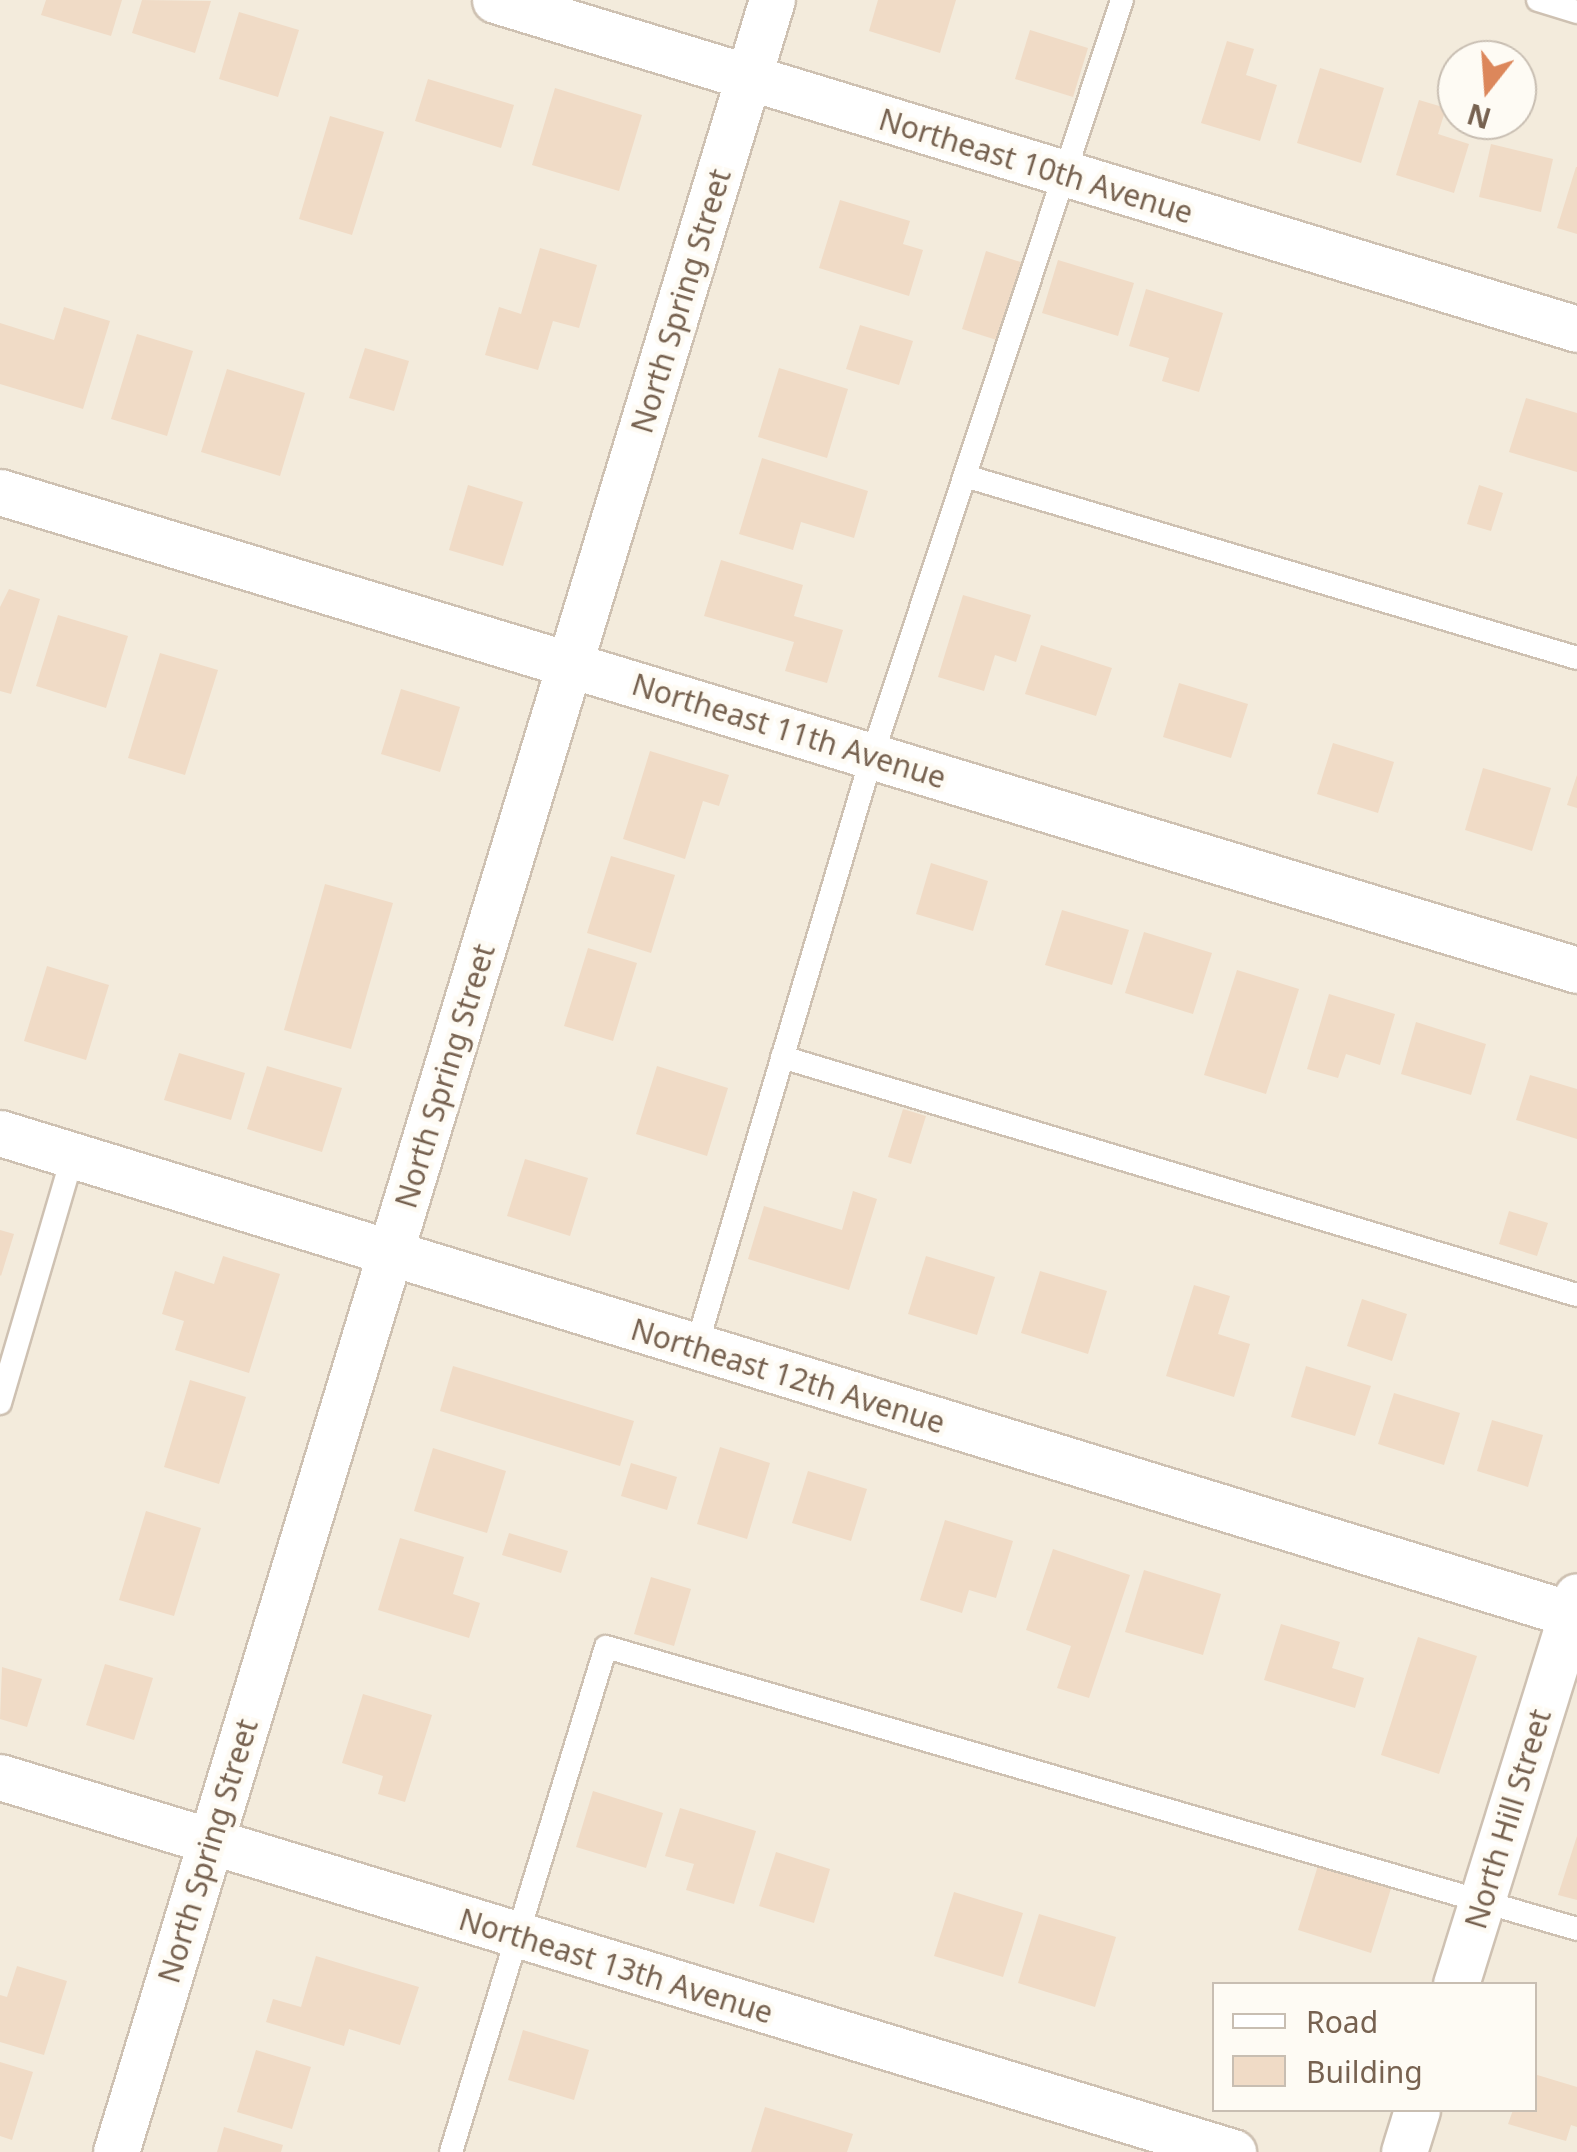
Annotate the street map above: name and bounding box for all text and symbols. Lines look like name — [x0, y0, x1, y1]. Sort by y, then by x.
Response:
north arrow — [1437, 40, 1537, 140]
text: N — [1462, 95, 1495, 138]
street label: Northeast 10th Avenue — [875, 101, 1197, 231]
street label: North Spring Street — [624, 165, 738, 437]
street label: Northeast 11th Avenue — [628, 666, 950, 796]
street label: North Spring Street — [388, 940, 502, 1212]
street label: Northeast 12th Avenue — [627, 1311, 949, 1441]
street label: North Hill Street — [1458, 1705, 1558, 1933]
street label: North Spring Street — [151, 1715, 265, 1987]
street label: Northeast 13th Avenue — [455, 1901, 777, 2031]
legend — [1212, 1982, 1537, 2112]
text: Road — [1306, 2001, 1378, 2042]
text: Building — [1306, 2051, 1423, 2092]

